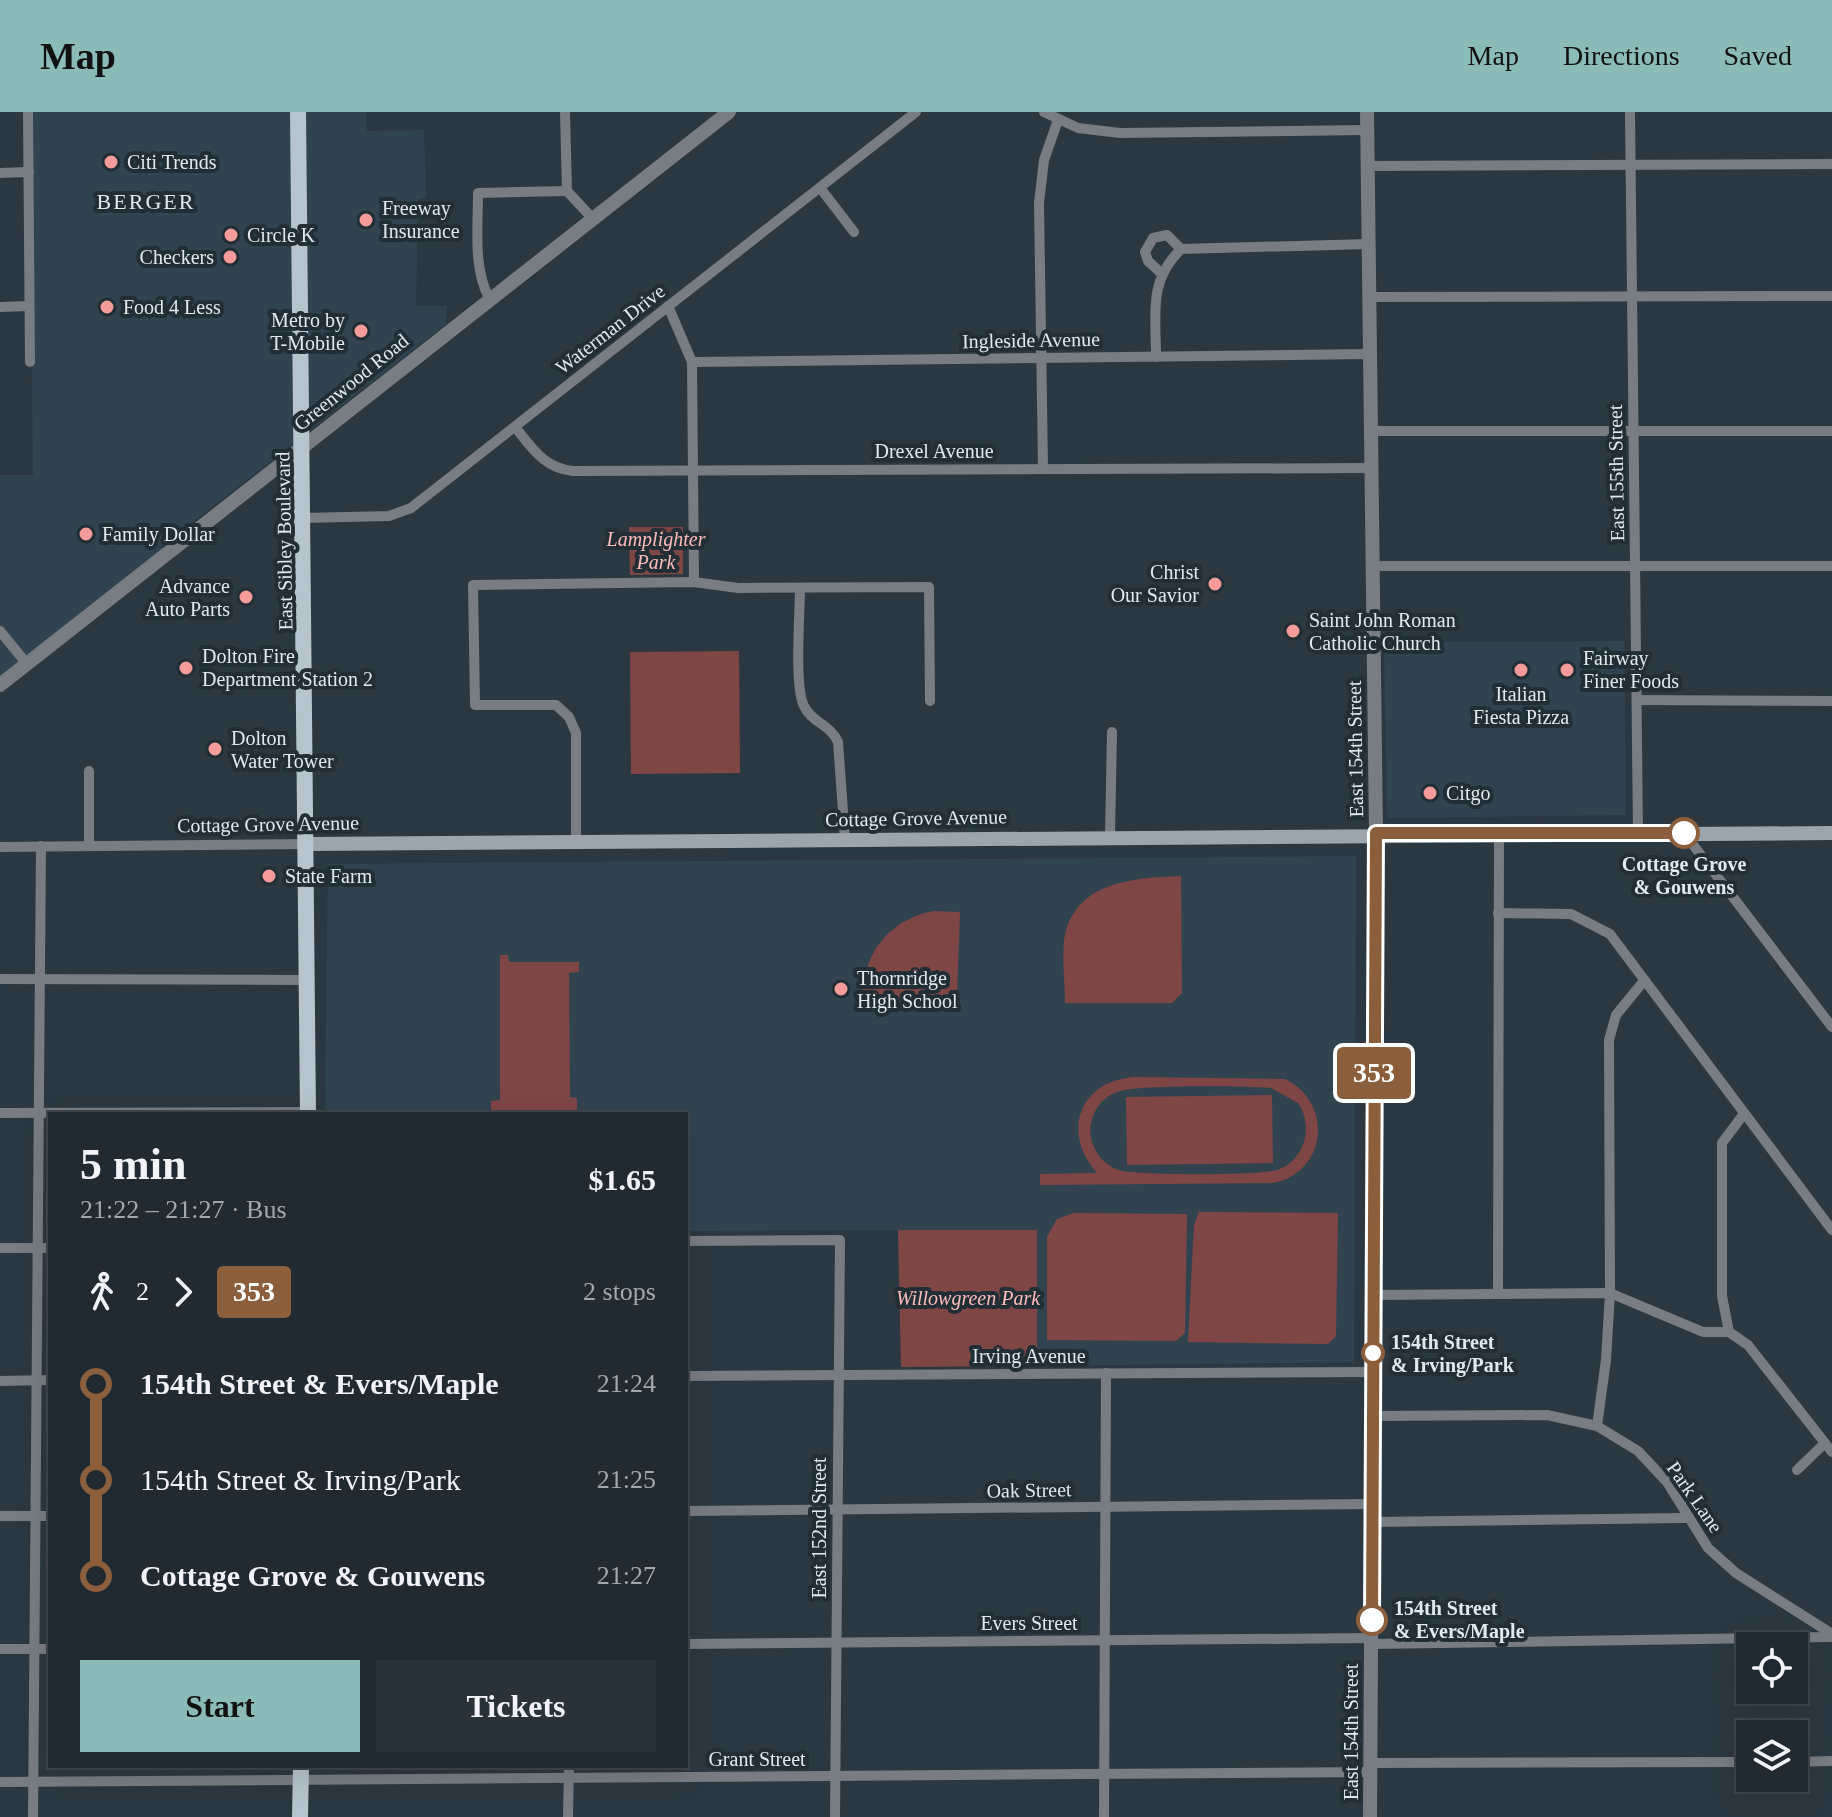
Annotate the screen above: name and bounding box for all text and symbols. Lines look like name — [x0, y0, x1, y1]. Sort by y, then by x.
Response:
text: Map — [40, 35, 116, 77]
text: Map — [1468, 40, 1519, 71]
text: Directions — [1563, 40, 1680, 71]
text: Saved — [1724, 40, 1792, 71]
place label: Citi Trends — [127, 151, 217, 173]
marker: Citi Trends — [102, 153, 120, 171]
district label: BERGER — [97, 189, 195, 214]
place label: Freeway Insurance — [382, 197, 460, 242]
marker: Freeway Insurance — [357, 211, 375, 229]
place label: Circle K — [247, 224, 316, 246]
marker: Circle K — [222, 226, 240, 244]
place label: Checkers — [140, 246, 214, 268]
marker: Checkers — [221, 248, 239, 266]
street label: Waterman Drive — [551, 280, 669, 378]
place label: Food 4 Less — [123, 296, 221, 318]
marker: Food 4 Less — [98, 298, 116, 316]
place label: Metro by T-Mobile — [270, 309, 345, 354]
marker: Metro by T-Mobile — [352, 322, 370, 340]
street label: Ingleside Avenue — [962, 328, 1100, 353]
street label: Greenwood Road — [289, 329, 413, 435]
street label: East 155th Street — [1604, 404, 1628, 542]
street label: Drexel Avenue — [874, 440, 994, 462]
street label: East Sibley Boulevard — [271, 451, 298, 631]
place label: Family Dollar — [102, 523, 215, 546]
marker: Family Dollar — [77, 525, 95, 543]
park label: Lamplighter Park — [606, 528, 706, 573]
place label: Christ Our Savior — [1111, 561, 1199, 606]
place label: Advance Auto Parts — [145, 575, 230, 620]
marker: Christ Our Savior — [1206, 575, 1224, 593]
marker: Advance Auto Parts — [237, 588, 255, 606]
place label: Saint John Roman Catholic Church — [1309, 609, 1456, 654]
marker: Saint John Roman Catholic Church — [1284, 622, 1302, 640]
place label: Dolton Fire Department Station 2 — [202, 645, 373, 691]
place label: Fairway Finer Foods — [1583, 647, 1679, 692]
marker: Dolton Fire Department Station 2 — [177, 659, 195, 677]
marker: Italian Fiesta Pizza — [1512, 661, 1530, 679]
marker: Fairway Finer Foods — [1558, 661, 1576, 679]
street label: East 154th Street — [1343, 680, 1367, 818]
place label: Italian Fiesta Pizza — [1473, 683, 1569, 728]
place label: Dolton Water Tower — [231, 727, 334, 772]
marker: Dolton Water Tower — [206, 740, 224, 758]
place label: Citgo — [1446, 782, 1490, 805]
marker: Citgo — [1421, 784, 1439, 802]
street label: Cottage Grove Avenue — [825, 805, 1007, 832]
street label: Cottage Grove Avenue — [177, 811, 359, 838]
marker: Cottage Grove & Gouwens — [1669, 818, 1699, 848]
place label: Cottage Grove & Gouwens — [1622, 853, 1746, 898]
place label: State Farm — [285, 865, 373, 887]
marker: State Farm — [260, 867, 278, 885]
place label: Thornridge High School — [857, 967, 958, 1013]
marker: Thornridge High School — [832, 980, 850, 998]
line badge: 353 — [1328, 1047, 1420, 1099]
text: 353 — [1353, 1057, 1395, 1088]
text: 5 min — [80, 1140, 186, 1189]
text: $1.65 — [589, 1163, 656, 1196]
text: 21:22 – 21:27 · Bus — [80, 1195, 287, 1224]
icon: walk — [80, 1270, 124, 1314]
icon: forward — [161, 1270, 205, 1314]
text: 353 — [233, 1276, 275, 1307]
text: 2 — [136, 1277, 149, 1306]
text: 2 stops — [583, 1277, 656, 1306]
park label: Willowgreen Park — [896, 1287, 1041, 1310]
place label: 154th Street & Irving/Park — [1391, 1331, 1515, 1377]
marker: 154th Street & Irving/Park — [1362, 1342, 1384, 1364]
street label: Irving Avenue — [972, 1345, 1086, 1368]
text: 154th Street & Evers/Maple — [140, 1367, 499, 1400]
text: 21:24 — [597, 1369, 656, 1398]
street label: East 152nd Street — [808, 1457, 830, 1599]
street label: Park Lane — [1663, 1457, 1727, 1537]
text: 154th Street & Irving/Park — [140, 1463, 461, 1496]
text: 21:25 — [597, 1465, 656, 1494]
street label: Oak Street — [986, 1478, 1072, 1502]
text: Cottage Grove & Gouwens — [140, 1559, 485, 1592]
text: 21:27 — [597, 1561, 656, 1590]
place label: 154th Street & Evers/Maple — [1394, 1597, 1525, 1643]
marker: 154th Street & Evers/Maple — [1357, 1605, 1387, 1635]
street label: Evers Street — [980, 1612, 1078, 1634]
map controls — [1736, 1632, 1808, 1792]
button: locate — [1736, 1632, 1808, 1704]
button: Start — [80, 1660, 360, 1752]
button: Tickets — [376, 1660, 656, 1752]
street label: East 154th Street — [1340, 1663, 1362, 1800]
button: layers — [1736, 1720, 1808, 1792]
street label: Grant Street — [708, 1748, 806, 1770]

